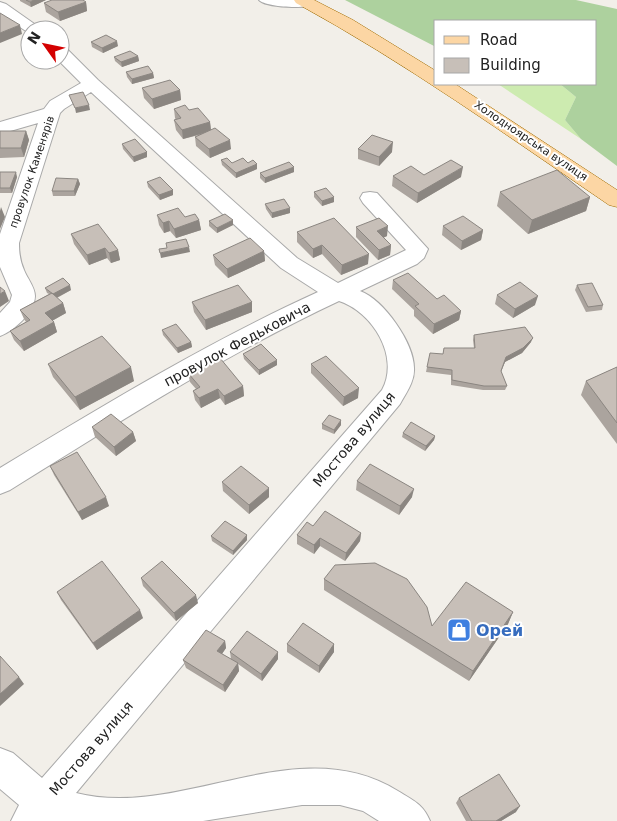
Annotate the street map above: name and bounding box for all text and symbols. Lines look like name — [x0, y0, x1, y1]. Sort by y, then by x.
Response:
north arrow — [20, 20, 70, 70]
legend — [434, 20, 597, 85]
text: N — [24, 29, 44, 47]
text: Road — [480, 31, 518, 49]
text: Building — [480, 56, 541, 74]
street label: Холодноярська вулиця — [472, 98, 590, 184]
street label: провулок Каменярів — [7, 114, 57, 230]
street label: провулок Федьковича — [161, 299, 313, 389]
street label: Мостова вулиця — [310, 388, 398, 490]
shop icon: Орей — [446, 617, 472, 643]
place label: Орей — [476, 621, 523, 640]
street label: Мостова вулиця — [46, 698, 136, 798]

